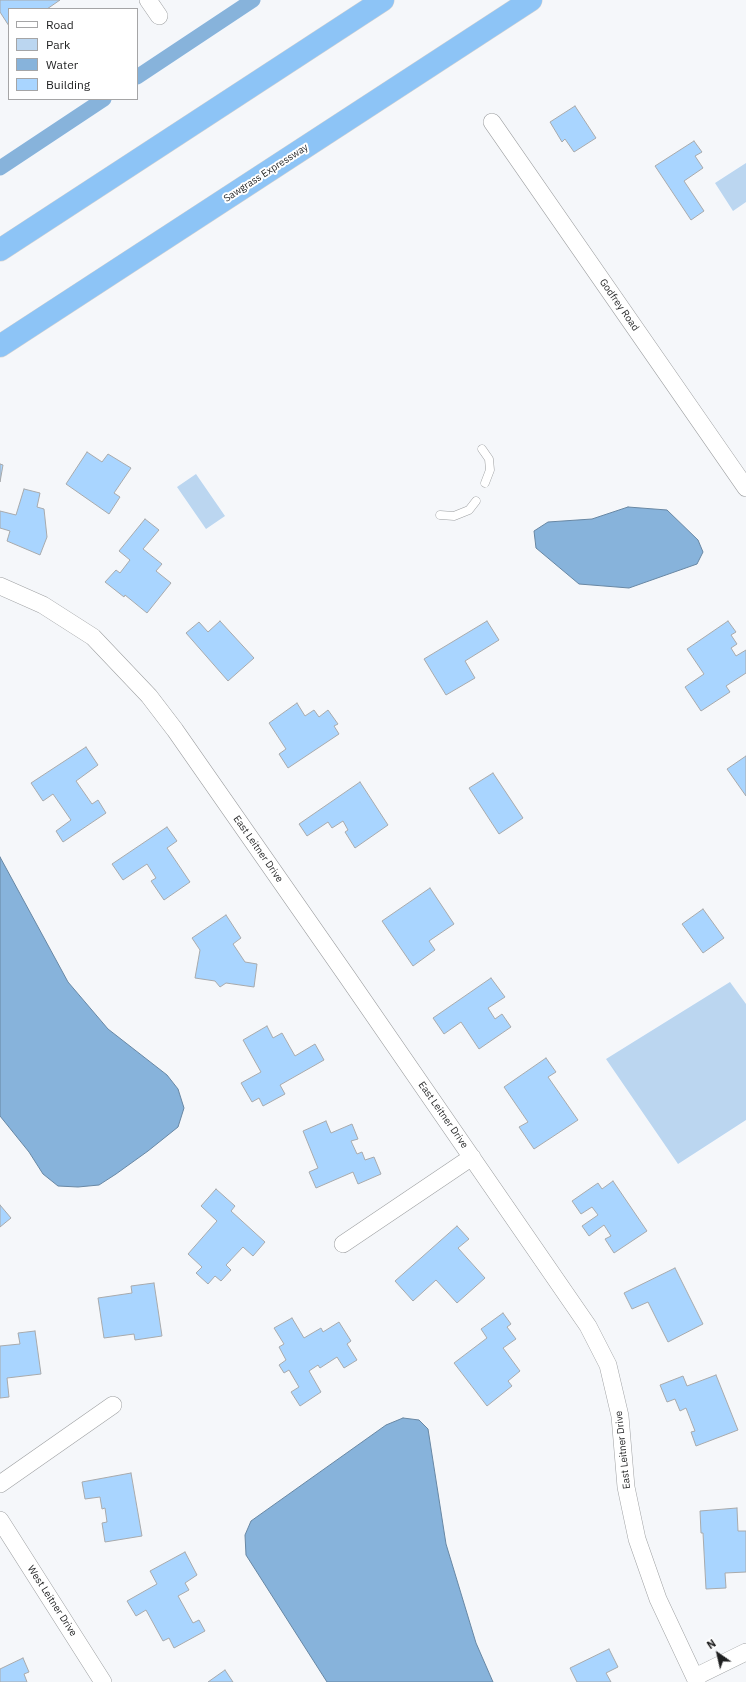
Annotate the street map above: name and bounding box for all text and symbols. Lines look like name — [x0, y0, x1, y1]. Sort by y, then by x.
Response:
legend — [8, 8, 138, 100]
text: Road — [46, 17, 74, 32]
text: Park — [46, 37, 70, 52]
text: Water — [46, 57, 78, 72]
text: Building — [46, 77, 90, 92]
street label: Sawgrass Expressway — [222, 141, 310, 205]
street label: Godfrey Road — [597, 277, 641, 333]
street label: East Leitner Drive — [231, 813, 285, 885]
street label: East Leitner Drive — [416, 1079, 470, 1151]
street label: East Leitner Drive — [613, 1410, 633, 1490]
street label: West Leitner Drive — [25, 1563, 79, 1639]
north arrow — [698, 1634, 738, 1674]
text: N — [704, 1636, 719, 1652]

